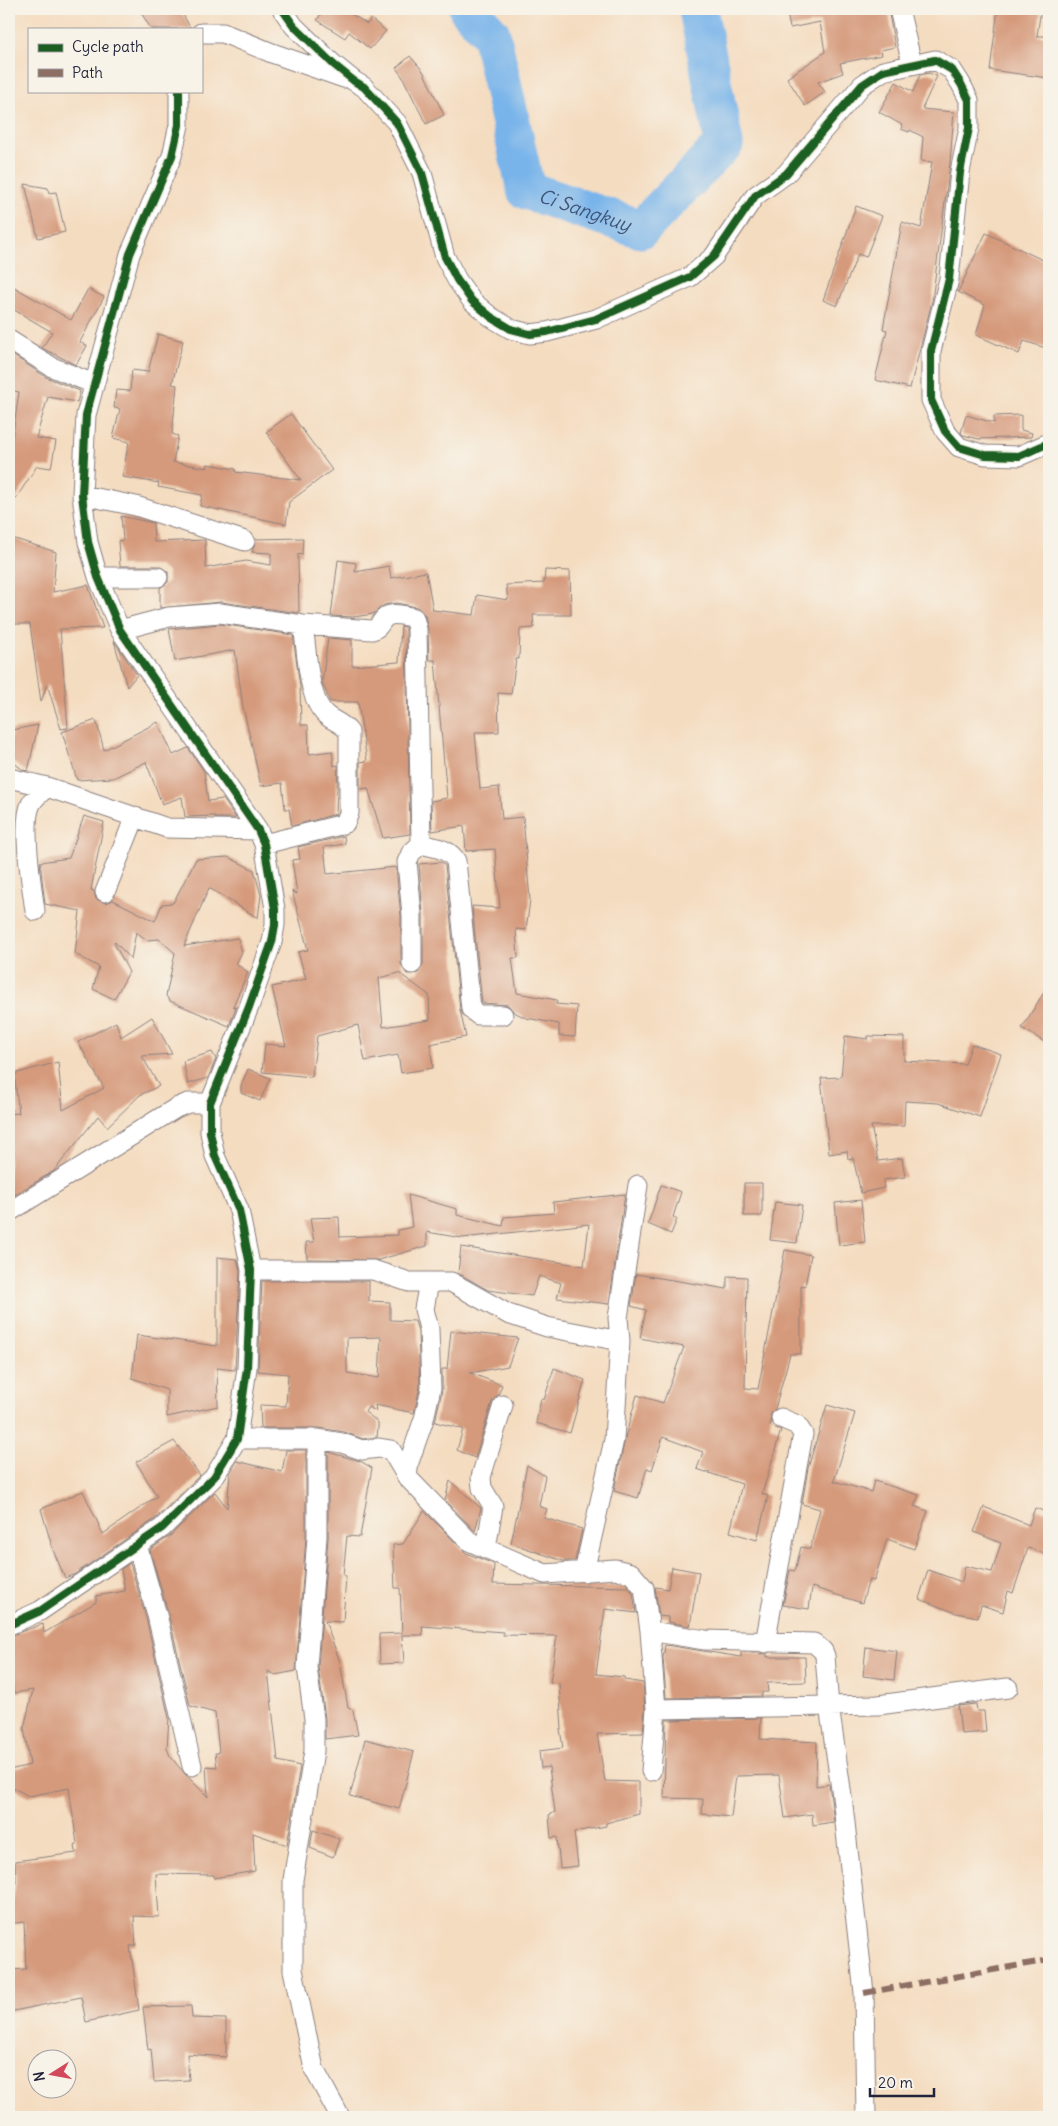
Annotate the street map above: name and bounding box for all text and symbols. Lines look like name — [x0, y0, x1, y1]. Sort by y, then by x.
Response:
legend — [28, 28, 202, 92]
text: Cycle path — [72, 37, 144, 56]
text: Path — [72, 63, 103, 82]
water label: Ci Sangkuy — [536, 183, 635, 237]
north arrow — [28, 2048, 78, 2098]
scale bar — [870, 2066, 934, 2098]
text: N — [29, 2070, 49, 2083]
text: 20 m — [878, 2073, 913, 2092]

